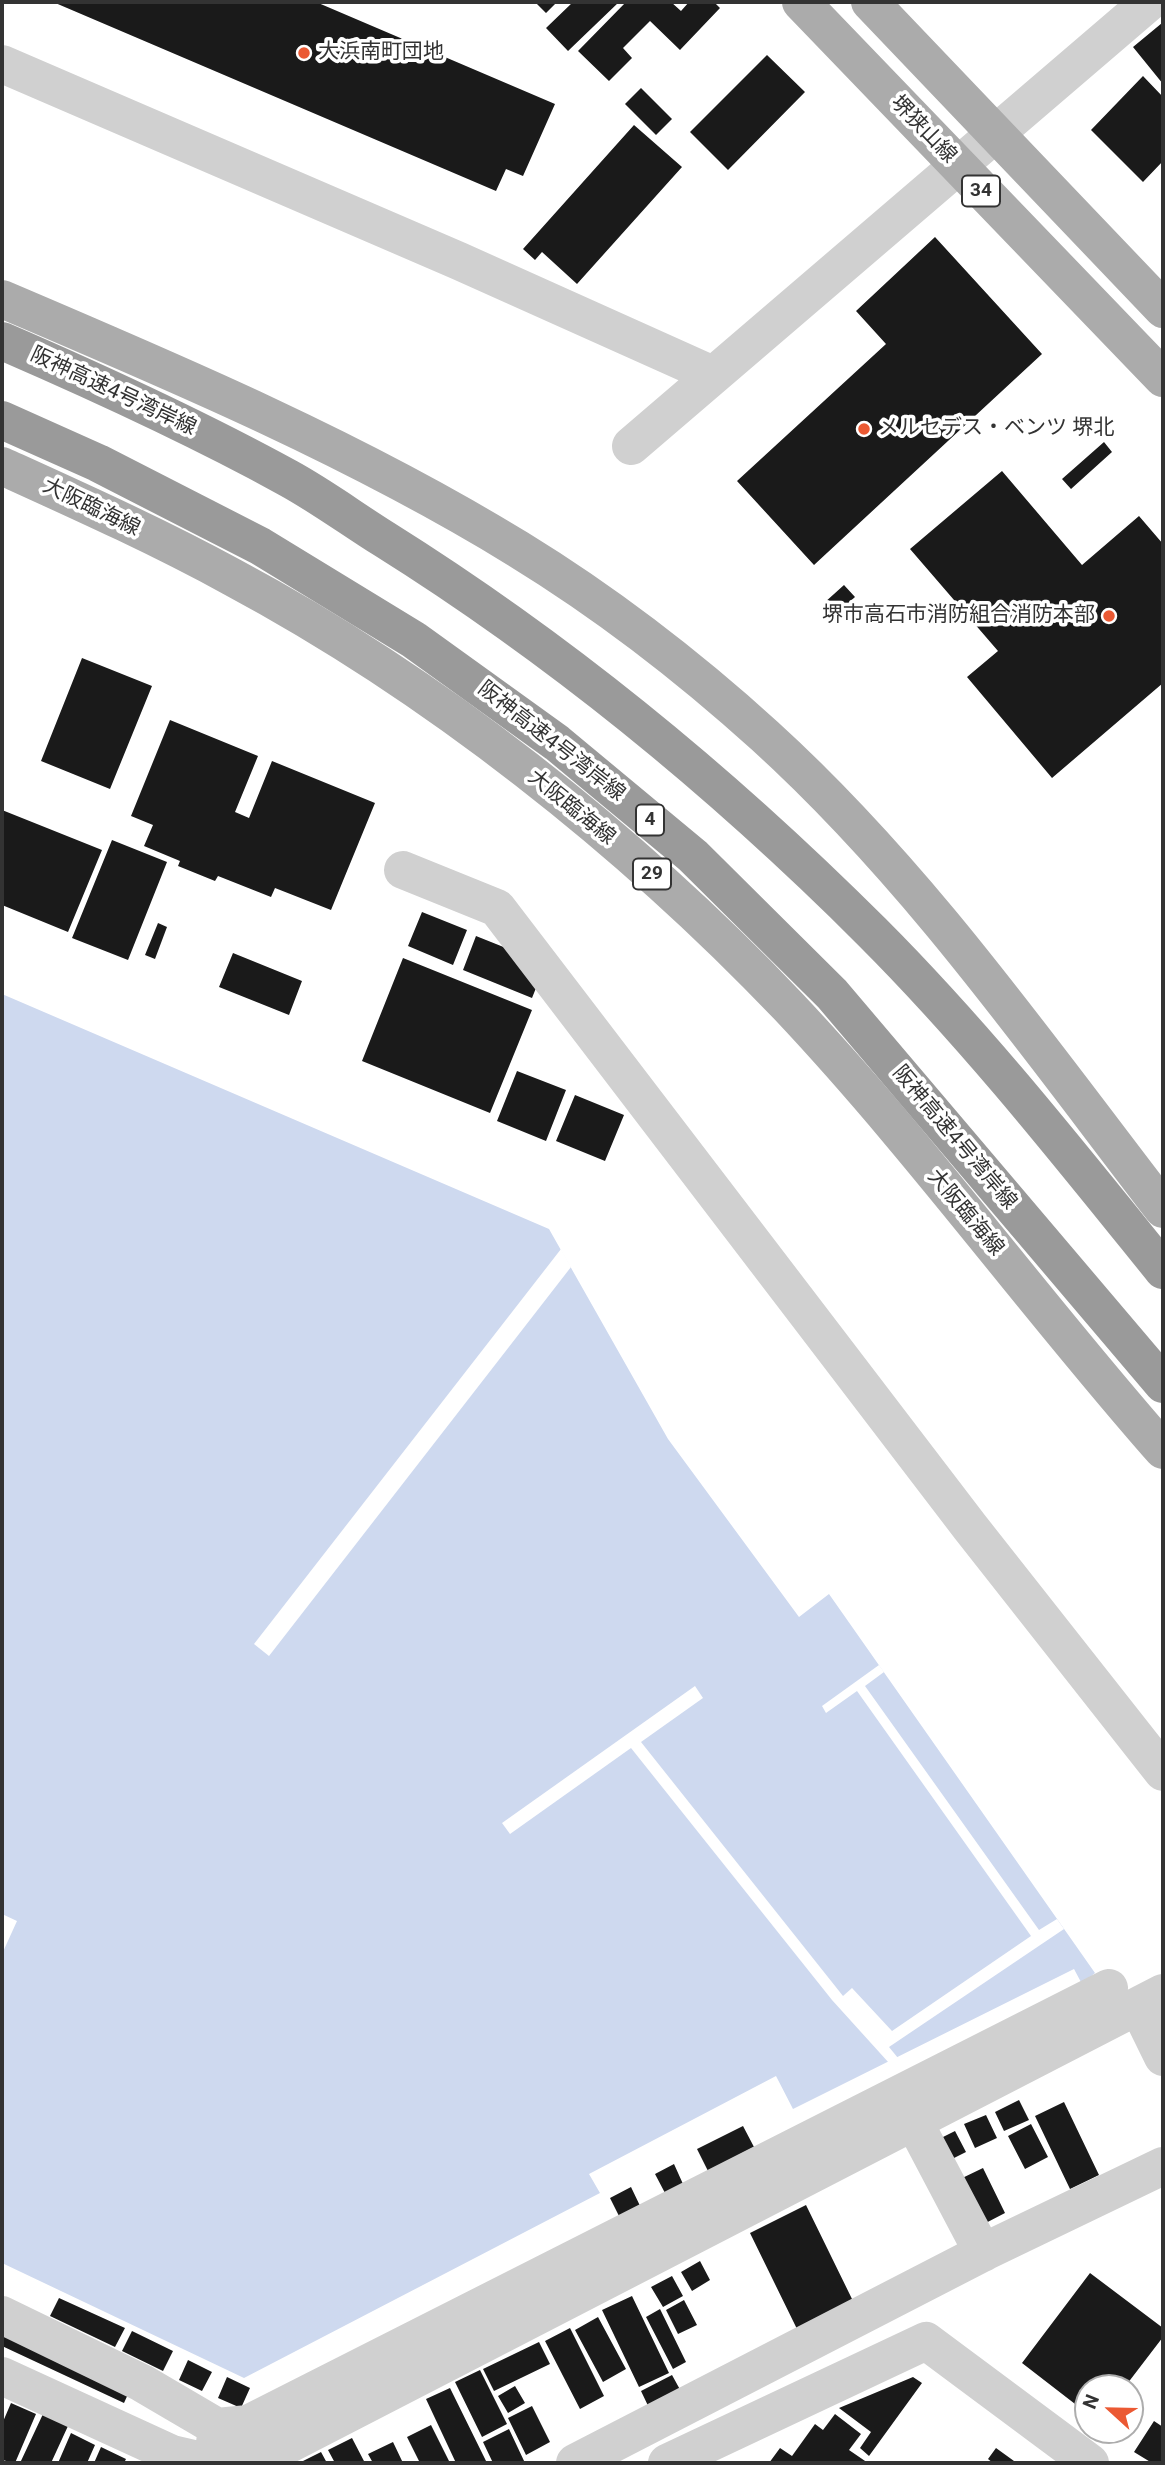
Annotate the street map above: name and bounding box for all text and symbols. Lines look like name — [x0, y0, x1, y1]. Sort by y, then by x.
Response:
place label: 大浜南町団地 — [318, 40, 444, 66]
marker: 大浜南町団地 — [296, 45, 312, 61]
street label: 堺狭山線 — [885, 91, 961, 169]
road number: 34 — [962, 176, 1000, 206]
street label: 阪神高速4号湾岸線 — [26, 343, 200, 441]
place label: メルセデス・ベンツ 堺北 — [878, 416, 1114, 442]
marker: メルセデス・ベンツ 堺北 — [856, 421, 872, 437]
street label: 大阪臨海線 — [38, 474, 144, 542]
place label: 堺市高石市消防組合消防本部 — [822, 603, 1095, 629]
marker: 堺市高石市消防組合消防本部 — [1101, 608, 1117, 624]
street label: 阪神高速4号湾岸線 — [472, 677, 630, 807]
street label: 大阪臨海線 — [522, 765, 620, 851]
road number: 4 — [636, 804, 664, 835]
road number: 29 — [633, 859, 671, 890]
street label: 阪神高速4号湾岸線 — [887, 1061, 1021, 1215]
street label: 大阪臨海線 — [922, 1165, 1008, 1261]
north arrow — [1074, 2374, 1144, 2444]
text: N — [1078, 2391, 1104, 2412]

